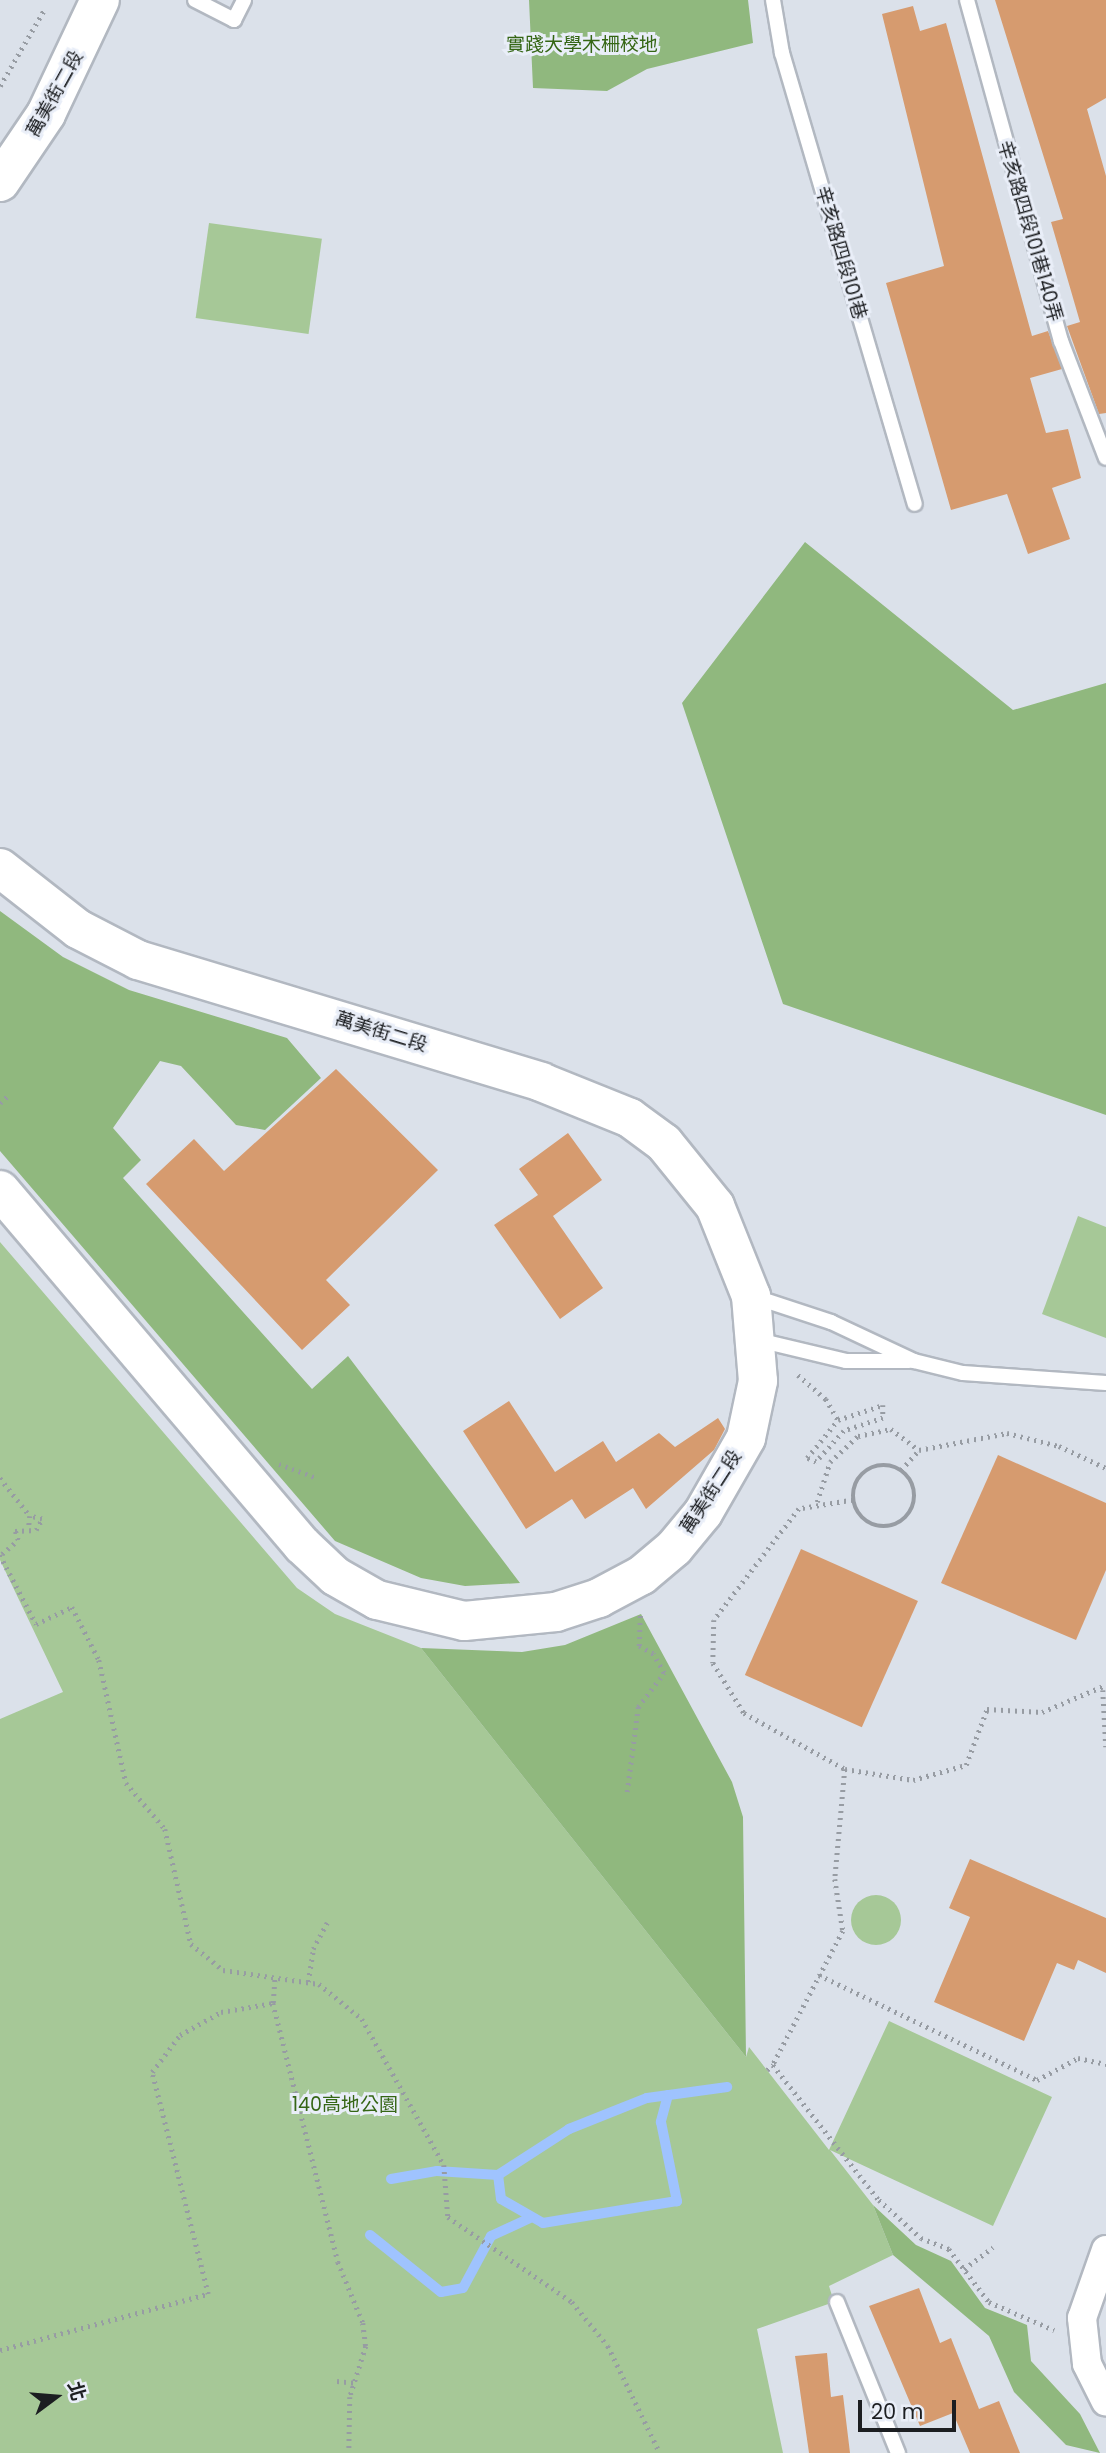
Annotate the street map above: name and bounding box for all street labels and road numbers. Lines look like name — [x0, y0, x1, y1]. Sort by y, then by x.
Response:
street label: 萬美街二段 — [22, 47, 88, 141]
street label: 辛亥路四段101巷140弄 — [993, 138, 1067, 324]
street label: 辛亥路四段101巷 — [811, 183, 871, 323]
street label: 萬美街二段 — [332, 1007, 430, 1057]
street label: 萬美街二段 — [676, 1446, 746, 1538]

